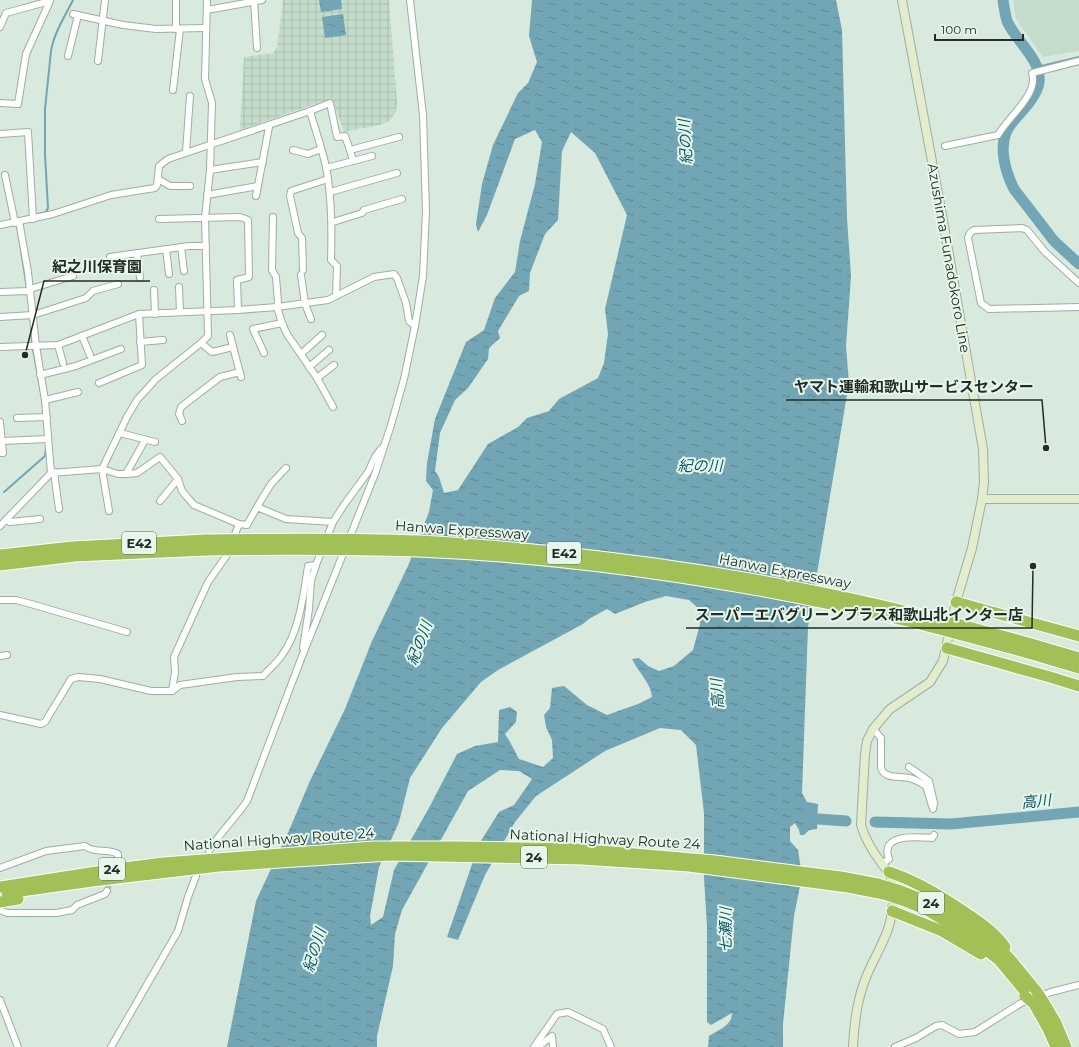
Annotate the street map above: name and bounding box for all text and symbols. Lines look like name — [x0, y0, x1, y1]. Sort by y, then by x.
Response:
scale bar — [935, 16, 1023, 42]
text: 100 m — [941, 22, 977, 37]
water label: 紀の川 — [674, 117, 696, 165]
street label: Azushima Funadokoro Line — [923, 162, 975, 354]
callout: 紀之川保育園 — [44, 254, 150, 281]
text: 紀之川保育園 — [52, 257, 142, 276]
callout: ヤマト運輸和歌山サービスセンター — [786, 373, 1042, 400]
text: ヤマト運輸和歌山サービスセンター — [794, 377, 1034, 396]
water label: 紀の川 — [677, 456, 724, 475]
street label: Hanwa Expressway — [394, 516, 530, 544]
road number: E42 — [122, 532, 156, 554]
road number: E42 — [547, 542, 581, 564]
street label: Hanwa Expressway — [717, 549, 853, 593]
callout: スーパーエバグリーンプラス和歌山北インター店 — [686, 601, 1032, 628]
text: スーパーエバグリーンプラス和歌山北インター店 — [695, 605, 1023, 624]
water label: 紀の川 — [402, 617, 437, 667]
water label: 高川 — [706, 676, 728, 710]
water label: 高川 — [1020, 790, 1054, 812]
street label: National Highway Route 24 — [183, 823, 376, 855]
street label: National Highway Route 24 — [509, 825, 702, 853]
road number: 24 — [521, 846, 547, 868]
road number: 24 — [99, 858, 125, 880]
road number: 24 — [918, 892, 944, 914]
water label: 七瀬川 — [716, 906, 735, 953]
water label: 紀の川 — [298, 924, 330, 974]

